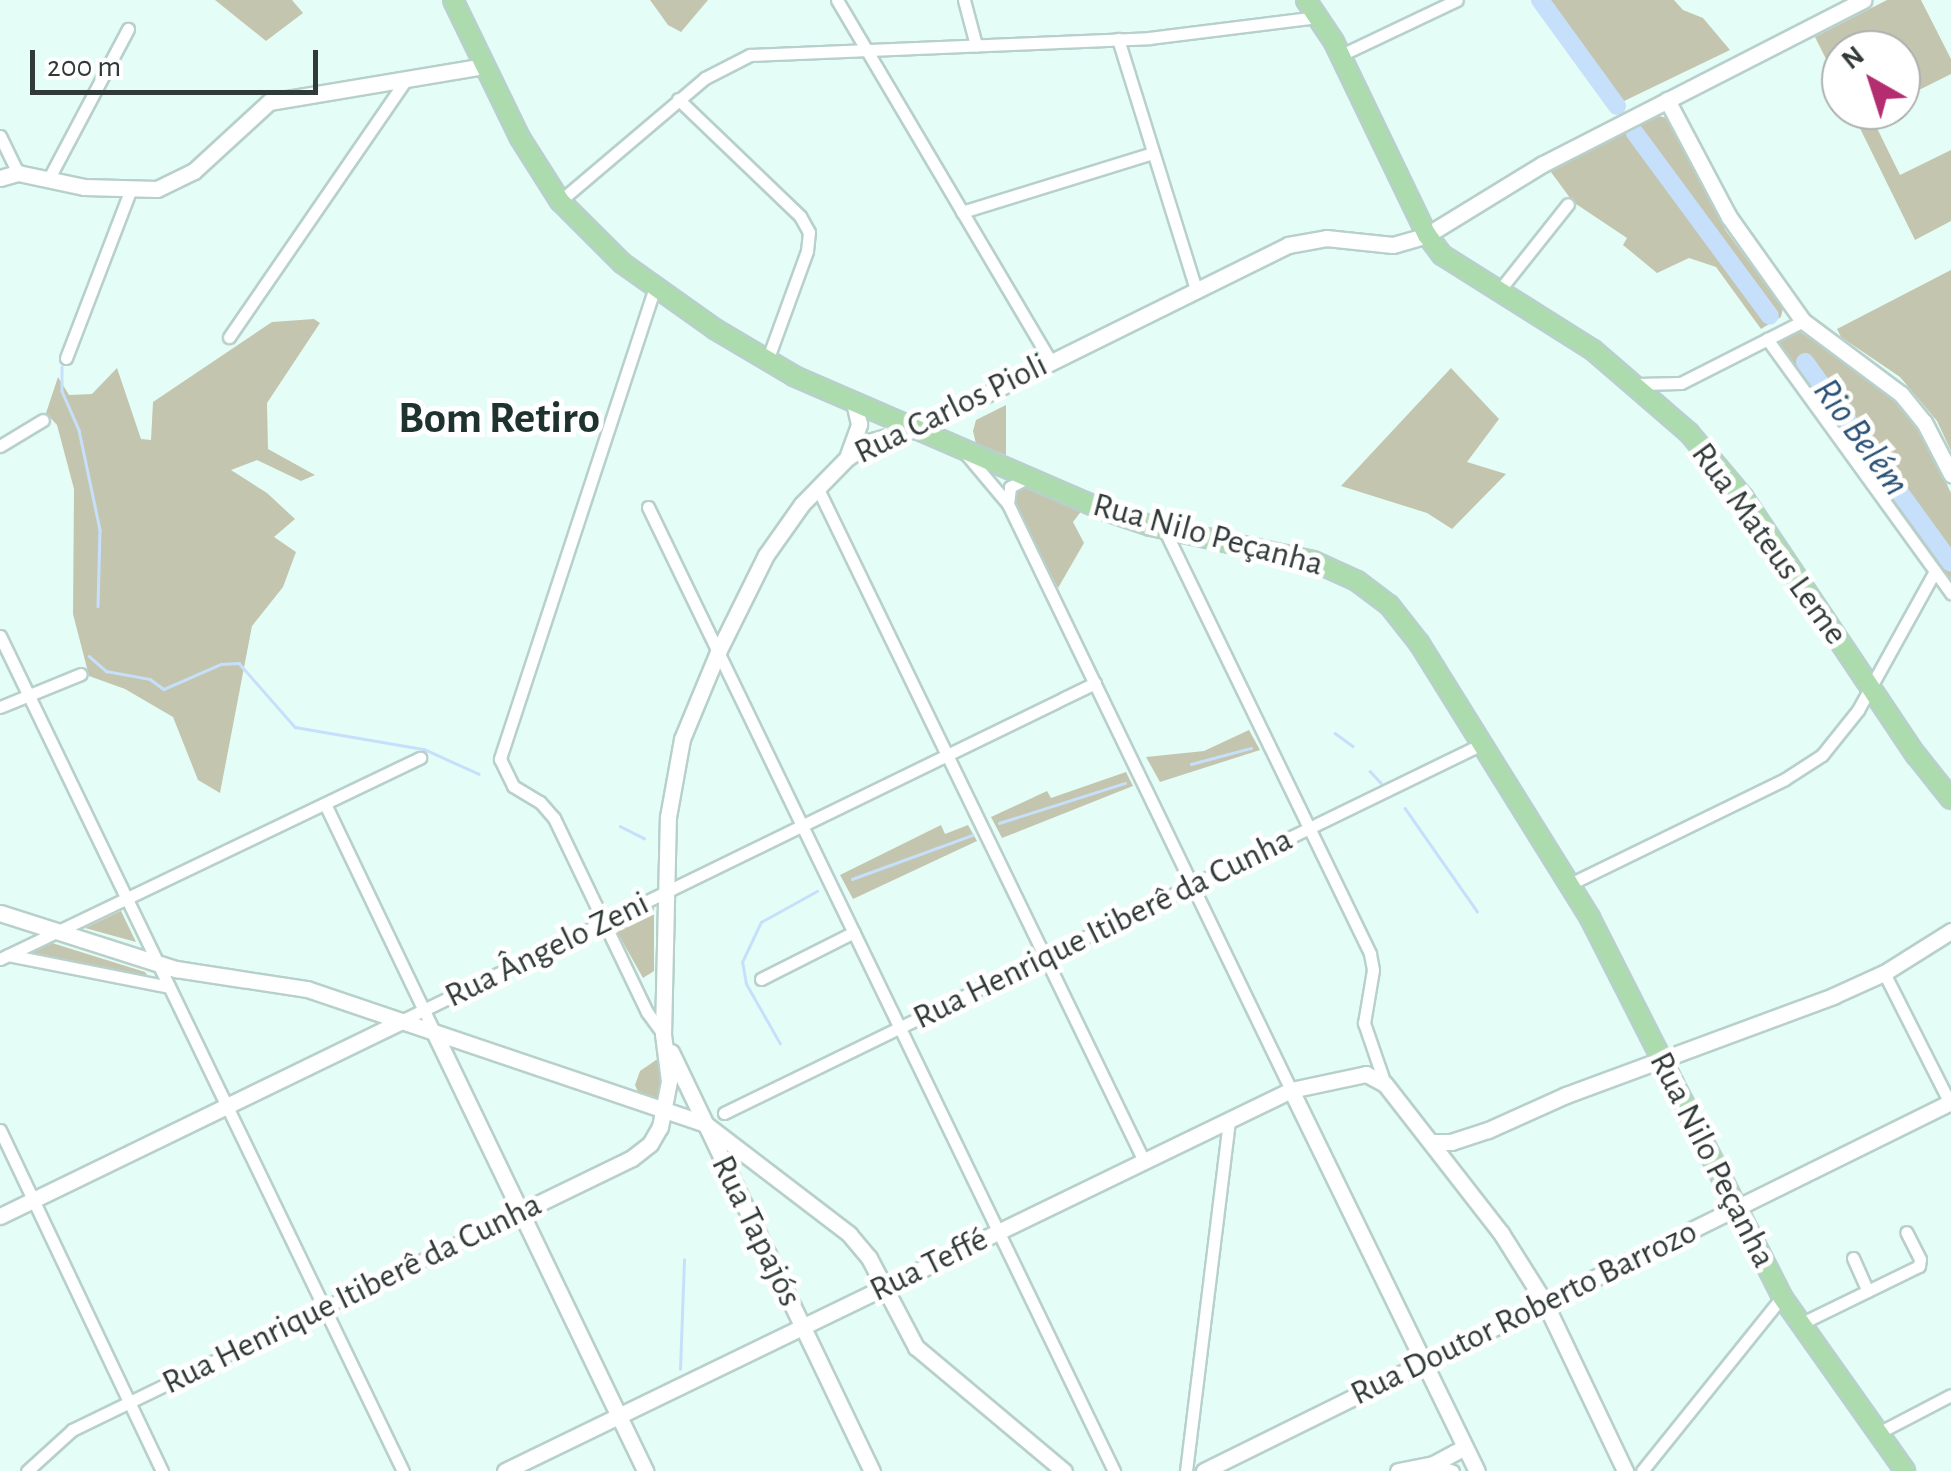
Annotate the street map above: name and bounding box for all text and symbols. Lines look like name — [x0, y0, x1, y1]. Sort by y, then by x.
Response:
scale bar — [35, 30, 322, 92]
north arrow — [1821, 30, 1921, 130]
text: N — [1837, 41, 1870, 75]
text: 200 m — [47, 52, 121, 82]
street label: Rua Carlos Pioli — [848, 344, 1054, 474]
water label: Rio Belém — [1802, 370, 1918, 506]
district label: Bom Retiro — [398, 392, 600, 446]
street label: Rua Mateus Leme — [1682, 435, 1856, 653]
street label: Rua Nilo Peçanha — [1088, 484, 1328, 586]
street label: Rua Henrique Itiberê da Cunha — [907, 819, 1299, 1039]
street label: Rua Ângelo Zeni — [438, 883, 656, 1017]
street label: Rua Nilo Peçanha — [1640, 1045, 1784, 1275]
street label: Rua Tapajós — [701, 1149, 811, 1313]
street label: Rua Henrique Itiberê da Cunha — [156, 1184, 548, 1404]
street label: Rua Doutor Roberto Barrozo — [1344, 1211, 1704, 1415]
street label: Rua Teffé — [863, 1218, 995, 1312]

